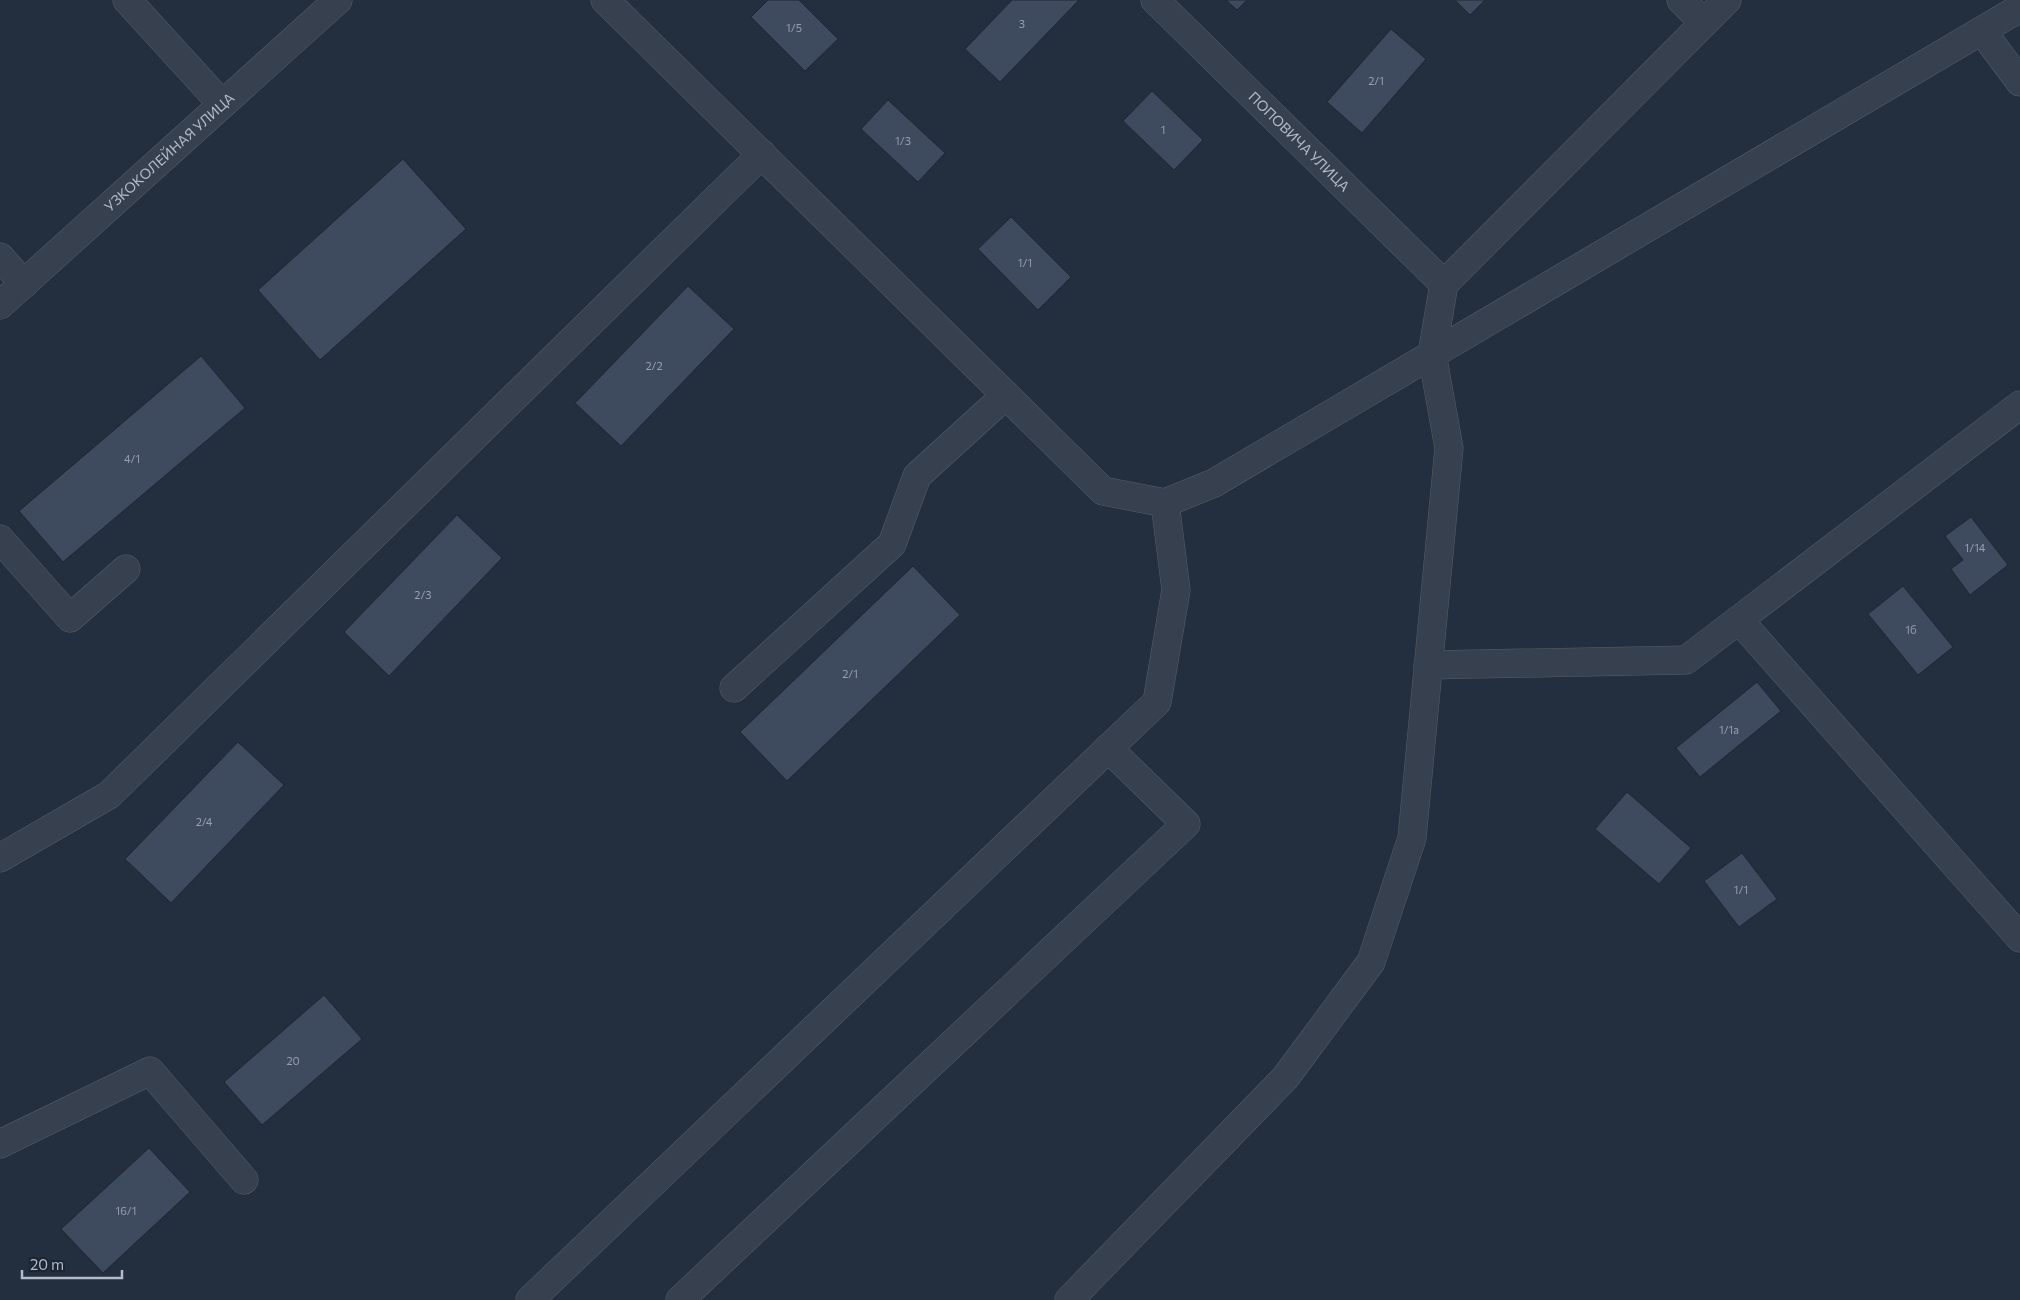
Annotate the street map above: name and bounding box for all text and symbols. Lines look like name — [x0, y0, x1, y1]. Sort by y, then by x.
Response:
house number: 3 — [1019, 17, 1025, 30]
house number: 1/5 — [786, 21, 802, 34]
house number: 2/1 — [1368, 74, 1384, 87]
street label: ПОПОВИЧА УЛИЦА — [1245, 88, 1354, 195]
street label: УЗКОКОЛЕЙНАЯ УЛИЦА — [100, 89, 238, 215]
house number: 1 — [1161, 123, 1165, 136]
house number: 1/3 — [895, 134, 911, 147]
house number: 1/1 — [1018, 256, 1032, 269]
house number: 2/2 — [645, 359, 663, 372]
house number: 4/1 — [124, 452, 140, 465]
house number: 1/14 — [1965, 541, 1986, 554]
house number: 2/3 — [414, 588, 432, 601]
house number: 1б — [1905, 623, 1917, 636]
house number: 2/1 — [842, 667, 858, 680]
house number: 1/1а — [1719, 723, 1739, 736]
house number: 2/4 — [196, 815, 213, 828]
house number: 1/1 — [1734, 883, 1748, 896]
house number: 20 — [286, 1054, 300, 1067]
house number: 16/1 — [116, 1204, 136, 1217]
scale bar — [22, 1248, 122, 1280]
text: 20 m — [30, 1255, 64, 1273]

